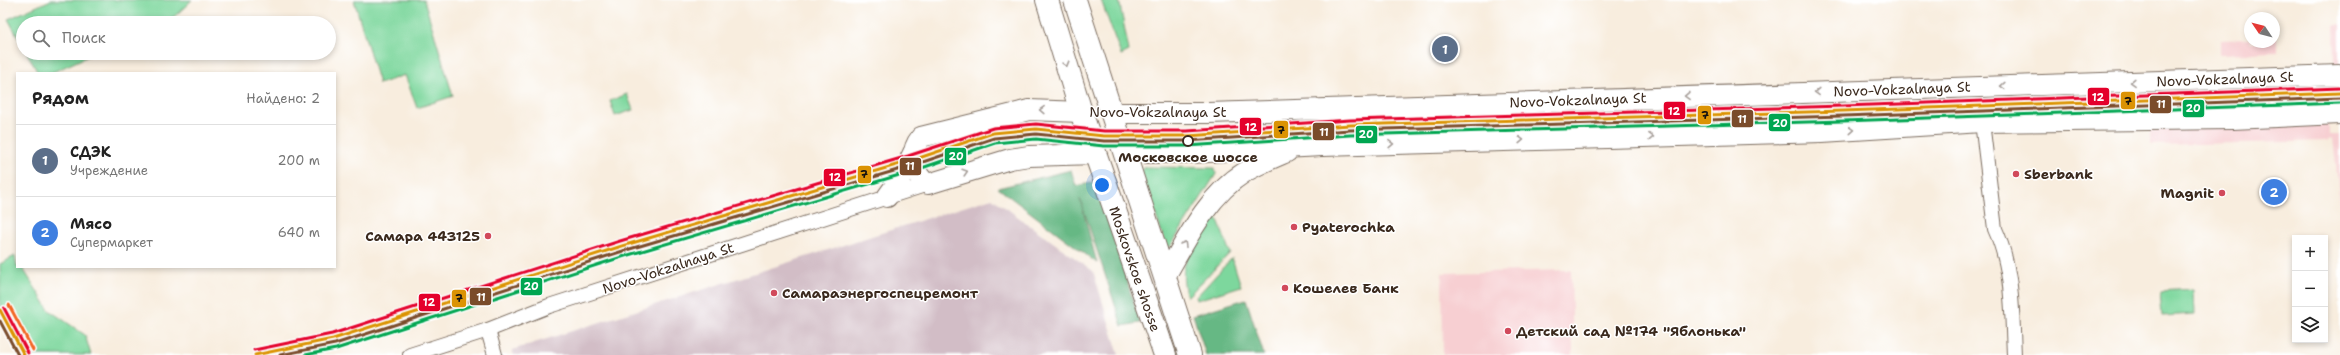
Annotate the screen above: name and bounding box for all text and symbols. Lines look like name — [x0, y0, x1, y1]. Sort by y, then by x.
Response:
north arrow — [2244, 12, 2280, 48]
search box — [16, 16, 336, 60]
icon: search — [30, 27, 52, 49]
text: Поиск — [62, 28, 106, 48]
pin: 1 — [1432, 34, 1458, 64]
one-way arrow — [1061, 61, 1070, 68]
street label: Novo-Vokzalnaya St — [2156, 68, 2294, 90]
street label: Novo-Vokzalnaya St — [1833, 78, 1971, 100]
one-way arrow — [2130, 78, 2136, 86]
one-way arrow — [2000, 82, 2006, 90]
text: Рядом — [32, 87, 89, 109]
line badge: 12 — [2087, 87, 2110, 106]
one-way arrow — [1814, 88, 1820, 96]
street label: Novo-Vokzalnaya St — [1509, 89, 1647, 111]
text: Найдено: 2 — [246, 90, 320, 107]
text: 12 — [2092, 90, 2104, 105]
line badge: 7 — [2120, 91, 2136, 110]
one-way arrow — [1684, 92, 1690, 101]
text: 7 — [2124, 94, 2132, 109]
line badge: 11 — [2149, 95, 2172, 114]
text: 11 — [2156, 97, 2166, 112]
line badge: 20 — [2182, 99, 2205, 118]
line badge: 12 — [1663, 101, 1686, 120]
text: 20 — [2185, 101, 2201, 116]
street label: Novo-Vokzalnaya St — [1089, 103, 1227, 121]
text: 12 — [1668, 104, 1680, 119]
line badge: 7 — [1697, 105, 1712, 125]
one-way arrow — [1039, 106, 1045, 115]
text: 7 — [1701, 108, 1709, 123]
line badge: 11 — [1731, 109, 1754, 128]
text: 11 — [1737, 112, 1747, 127]
line badge: 20 — [1768, 113, 1791, 132]
text: 20 — [1772, 116, 1788, 131]
line badge: 12 — [1239, 117, 1262, 136]
text: 12 — [1245, 120, 1257, 135]
line badge: 7 — [1273, 120, 1289, 139]
line badge: 11 — [1312, 122, 1335, 141]
text: 7 — [1277, 123, 1285, 138]
text: 11 — [1319, 125, 1329, 140]
line badge: 20 — [1355, 125, 1378, 144]
one-way arrow — [1848, 126, 1854, 135]
text: 20 — [1358, 127, 1374, 142]
one-way arrow — [1648, 132, 1654, 141]
marker: Московское шоссе — [1182, 135, 1194, 147]
one-way arrow — [1518, 136, 1524, 144]
one-way arrow — [1388, 140, 1394, 148]
text: СДЭК — [70, 142, 111, 162]
line badge: 20 — [944, 147, 967, 166]
place label: Московское шоссе — [1118, 148, 1258, 166]
text: 20 — [948, 149, 964, 164]
text: 1 — [42, 152, 48, 169]
text: 200 m — [278, 152, 320, 169]
line badge: 11 — [899, 157, 922, 176]
text: 11 — [905, 159, 915, 174]
text: Учреждение — [70, 162, 148, 179]
line badge: 7 — [857, 165, 872, 184]
place label: Sberbank — [2024, 165, 2093, 183]
text: 7 — [860, 167, 868, 182]
line badge: 12 — [823, 168, 846, 187]
one-way arrow — [961, 168, 968, 177]
marker: Sberbank — [2011, 169, 2021, 179]
text: 12 — [829, 170, 841, 185]
your location — [1092, 175, 1112, 195]
pin: 2 — [2261, 177, 2287, 207]
place label: Magnit — [2161, 184, 2214, 202]
marker: Magnit — [2217, 188, 2227, 198]
street label: Moskovskoe shosse — [1105, 204, 1165, 334]
text: Мясо — [70, 214, 112, 234]
place label: Pyaterochka — [1302, 218, 1395, 236]
marker: Pyaterochka — [1289, 222, 1299, 232]
text: 2 — [40, 224, 50, 241]
text: 640 m — [278, 224, 320, 241]
place label: Самара 443125 — [365, 227, 480, 245]
marker: Самара 443125 — [483, 231, 493, 241]
text: Супермаркет — [70, 234, 153, 251]
map controls — [2292, 235, 2328, 343]
button: + — [2292, 235, 2328, 271]
street label: Novo-Vokzalnaya St — [600, 238, 736, 298]
one-way arrow — [1180, 241, 1187, 248]
button: − — [2292, 271, 2328, 307]
line badge: 20 — [520, 277, 543, 296]
text: 20 — [523, 279, 539, 294]
place label: Кошелев Банк — [1293, 279, 1399, 297]
marker: Кошелев Банк — [1280, 283, 1290, 293]
place label: Самараэнергоспецремонт — [782, 284, 979, 302]
line badge: 11 — [469, 287, 492, 306]
marker: Самараэнергоспецремонт — [769, 288, 779, 298]
line badge: 7 — [451, 289, 467, 308]
text: 11 — [476, 290, 486, 305]
text: 7 — [455, 291, 463, 306]
line badge: 12 — [418, 293, 441, 312]
text: 12 — [423, 295, 435, 310]
button: layers — [2292, 307, 2328, 343]
place label: Детский сад №174 "Яблонька" — [1516, 322, 1746, 340]
marker: Детский сад №174 "Яблонька" — [1503, 326, 1513, 336]

